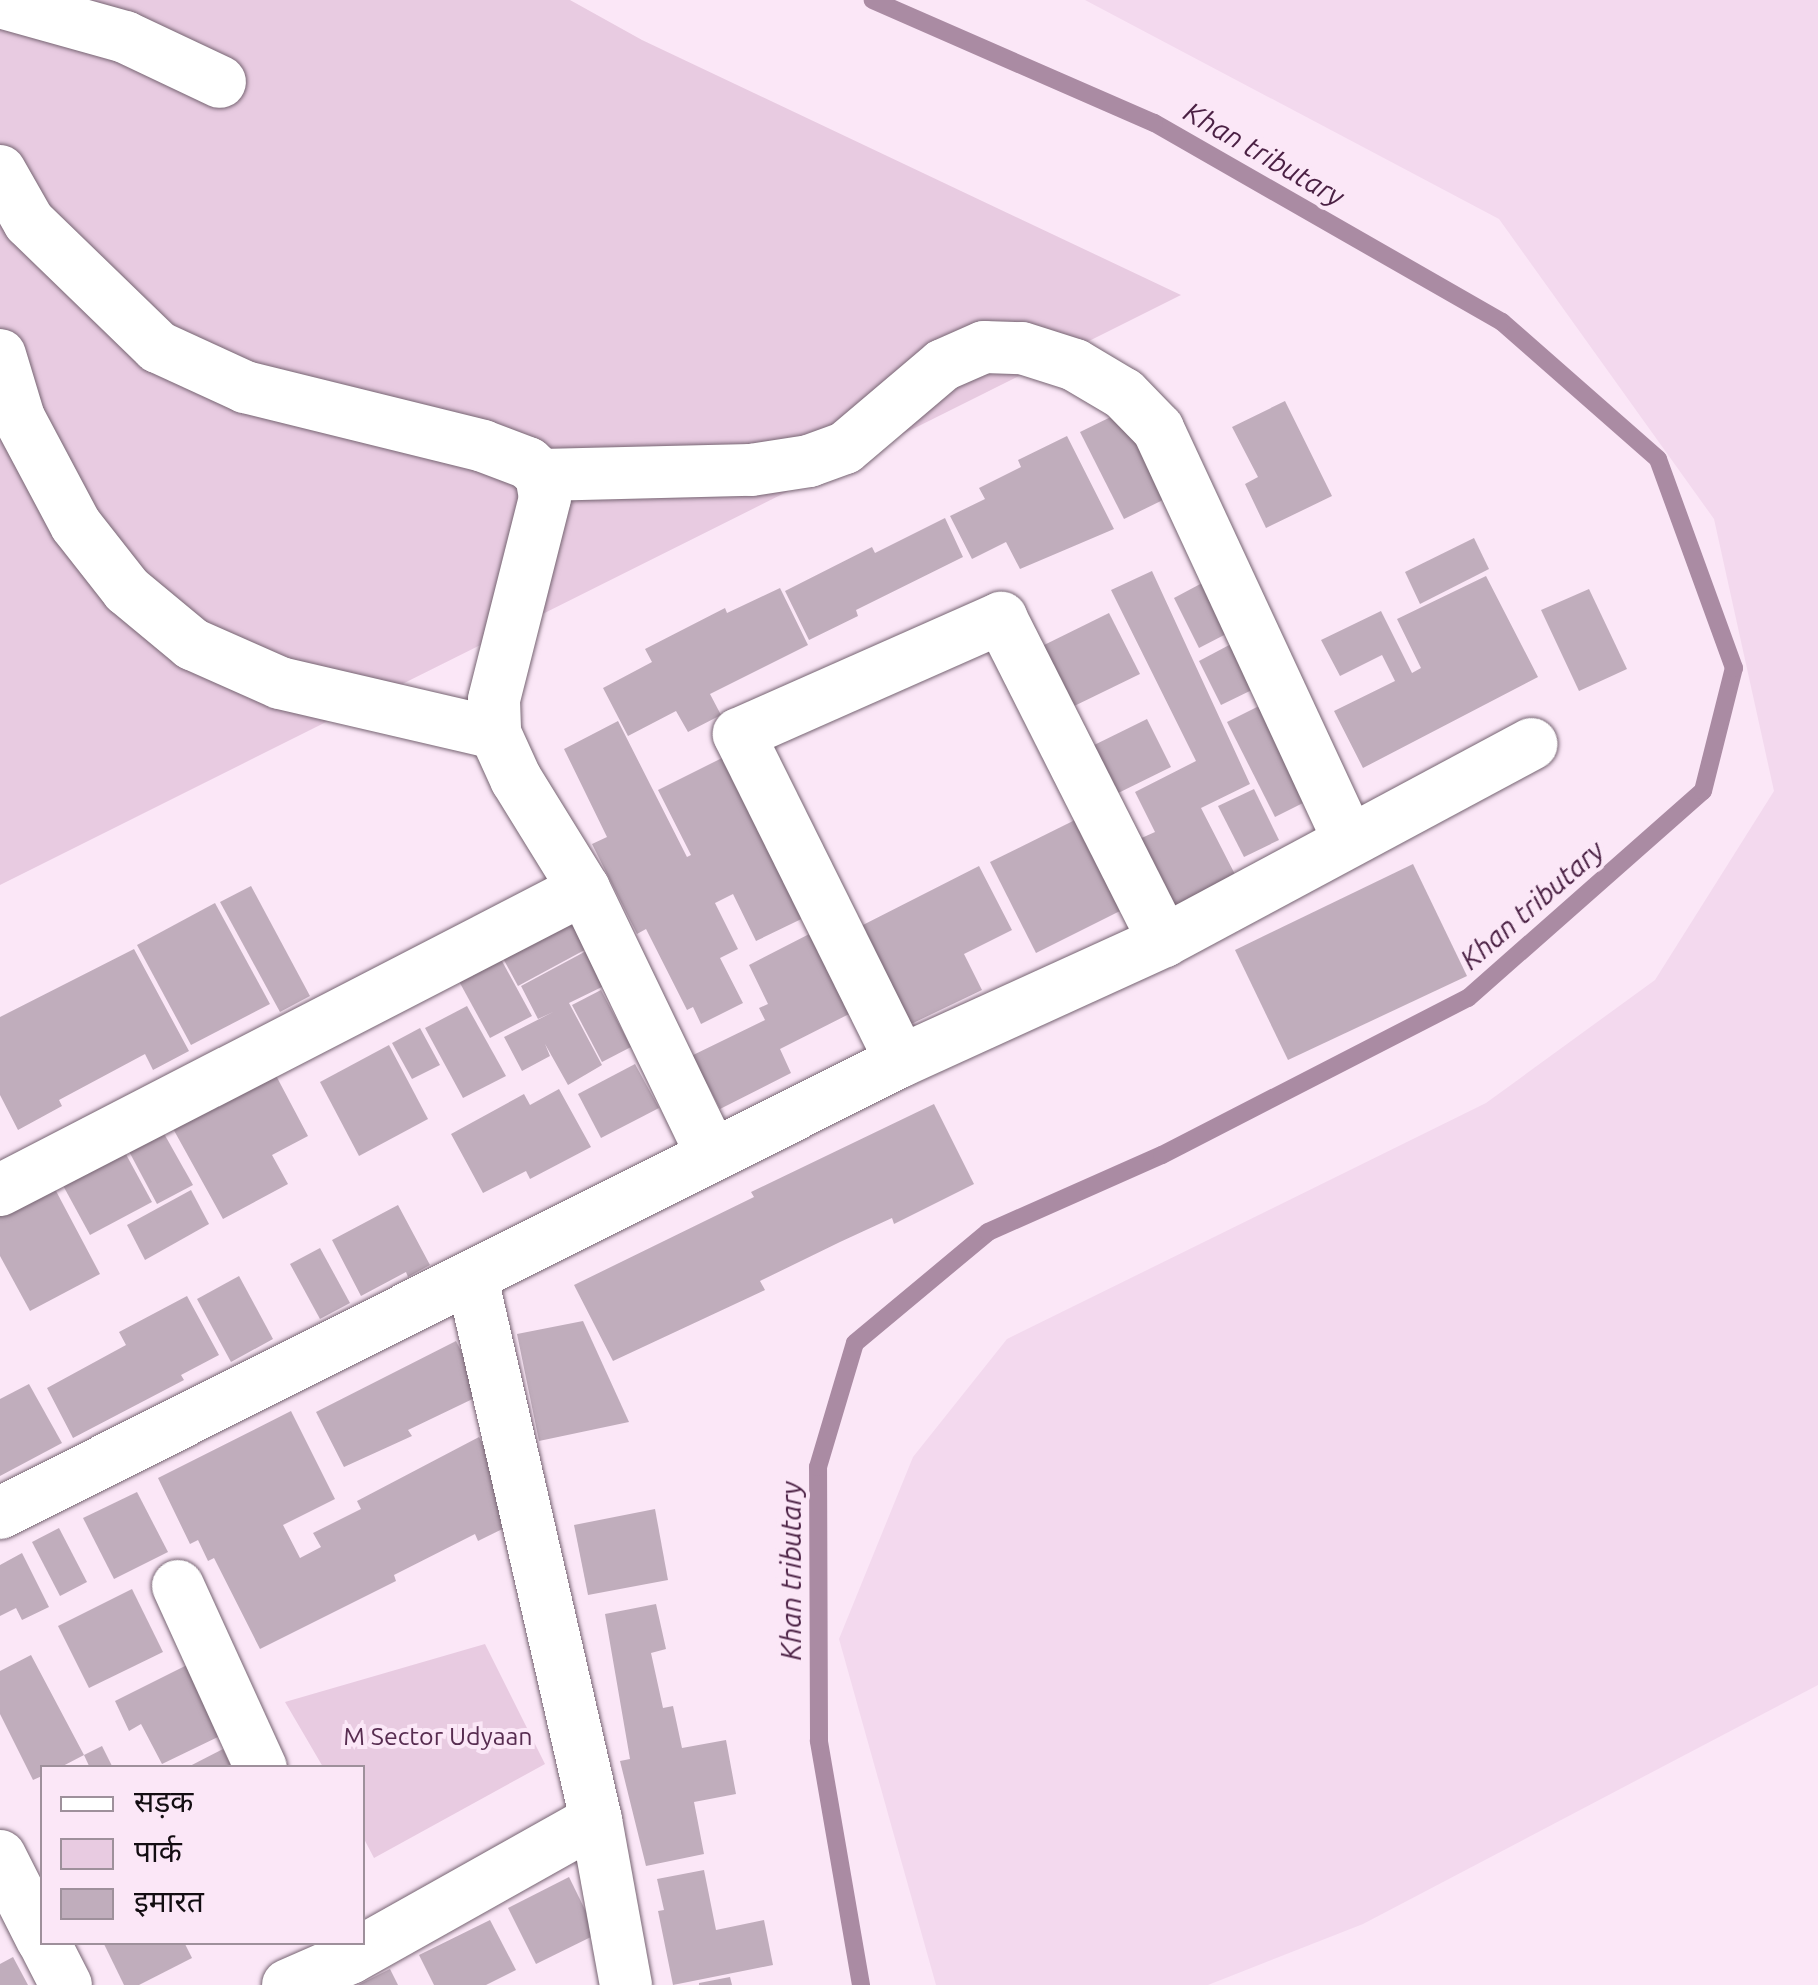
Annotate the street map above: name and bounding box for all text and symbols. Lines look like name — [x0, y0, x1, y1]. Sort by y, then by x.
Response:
water label: Khan tributary — [1178, 95, 1350, 213]
water label: Khan tributary — [1453, 834, 1611, 976]
water label: Khan tributary — [774, 1481, 808, 1661]
park label: M Sector Udyaan — [343, 1721, 533, 1751]
legend — [40, 1765, 365, 1945]
text: सड़क — [134, 1784, 193, 1818]
text: पार्क — [134, 1834, 182, 1868]
text: इमारत — [134, 1884, 204, 1918]

